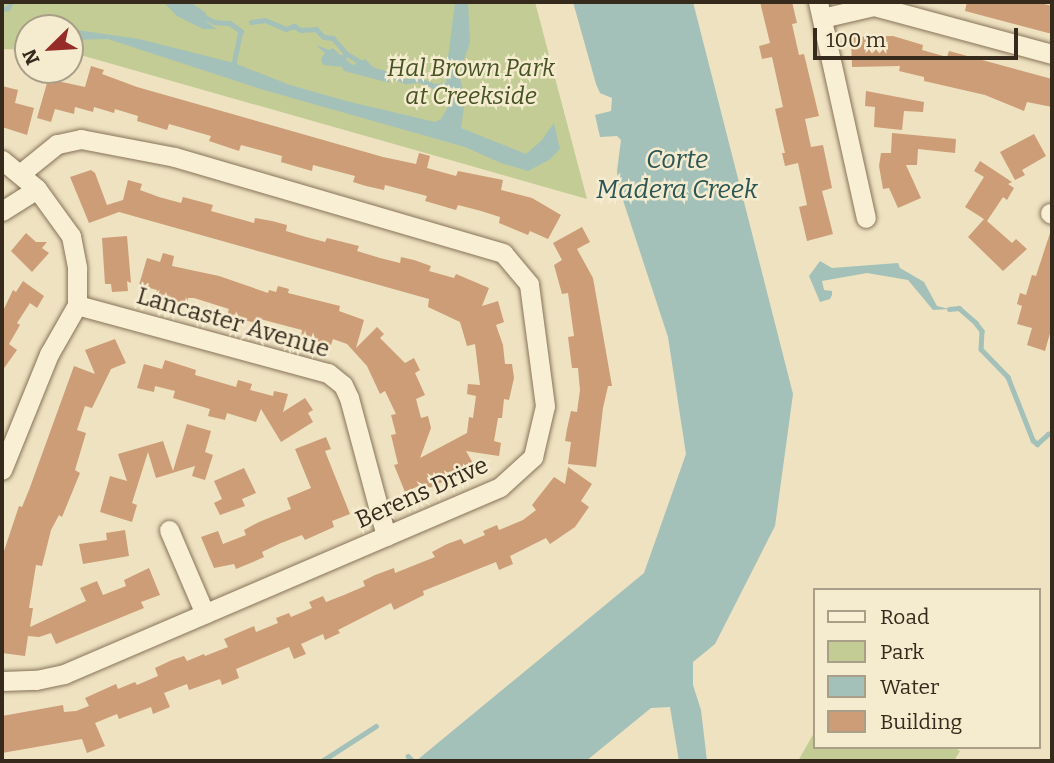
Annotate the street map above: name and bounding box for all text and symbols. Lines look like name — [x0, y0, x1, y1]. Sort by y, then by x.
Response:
north arrow — [14, 14, 84, 84]
scale bar — [816, 14, 1021, 58]
text: 100 m — [826, 27, 886, 53]
text: N — [18, 46, 45, 68]
park label: Hal Brown Park at Creekside — [387, 55, 555, 111]
water label: Corte Madera Creek — [596, 144, 758, 206]
street label: Lancaster Avenue — [133, 282, 333, 364]
street label: Berens Drive — [351, 451, 493, 535]
legend — [813, 588, 1040, 749]
text: Road — [880, 604, 929, 630]
text: Park — [880, 639, 924, 665]
text: Water — [880, 674, 939, 700]
text: Building — [880, 709, 962, 735]

